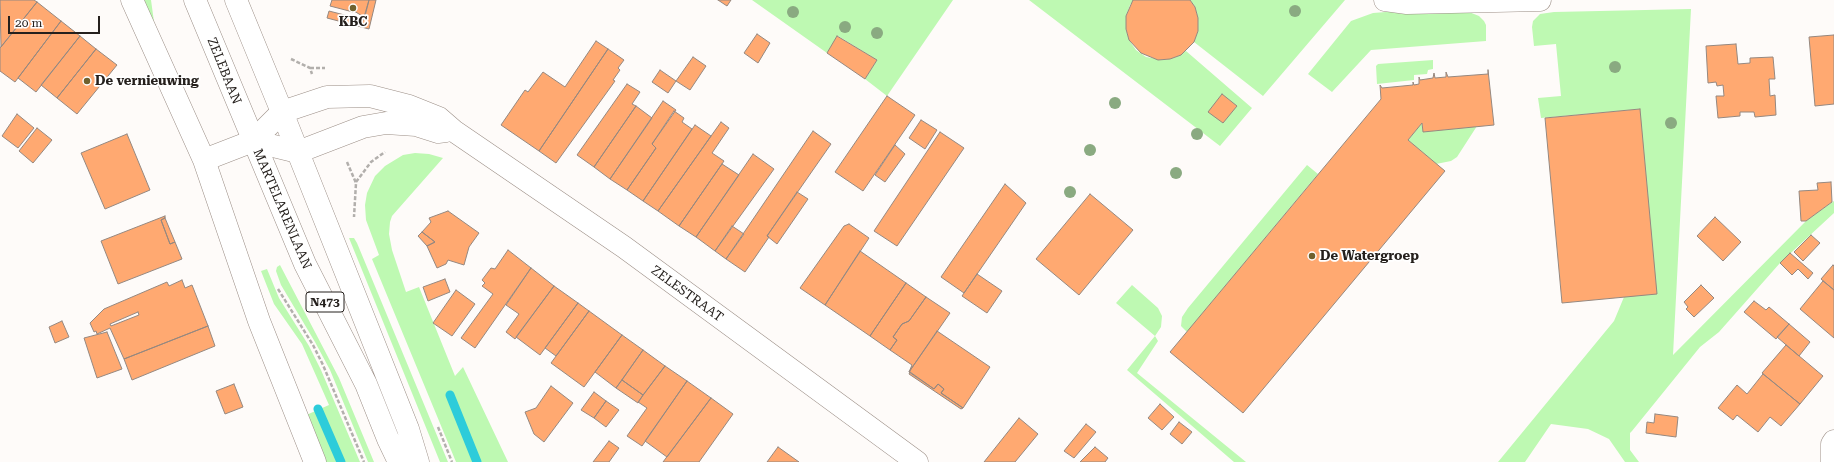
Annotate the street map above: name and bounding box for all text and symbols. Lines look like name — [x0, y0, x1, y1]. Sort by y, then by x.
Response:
marker: KBC — [348, 3, 358, 13]
scale bar — [10, 8, 102, 34]
place label: KBC — [339, 14, 367, 30]
text: 20 m — [15, 16, 42, 30]
street label: ZELEBAAN — [204, 35, 244, 107]
place label: De vernieuwing — [95, 73, 199, 89]
marker: De vernieuwing — [82, 76, 92, 86]
street label: MARTELARENLAAN — [250, 146, 314, 272]
place label: De Watergroep — [1320, 248, 1419, 264]
marker: De Watergroep — [1307, 251, 1317, 261]
street label: ZELESTRAAT — [648, 263, 726, 325]
road number: N473 — [306, 292, 344, 312]

